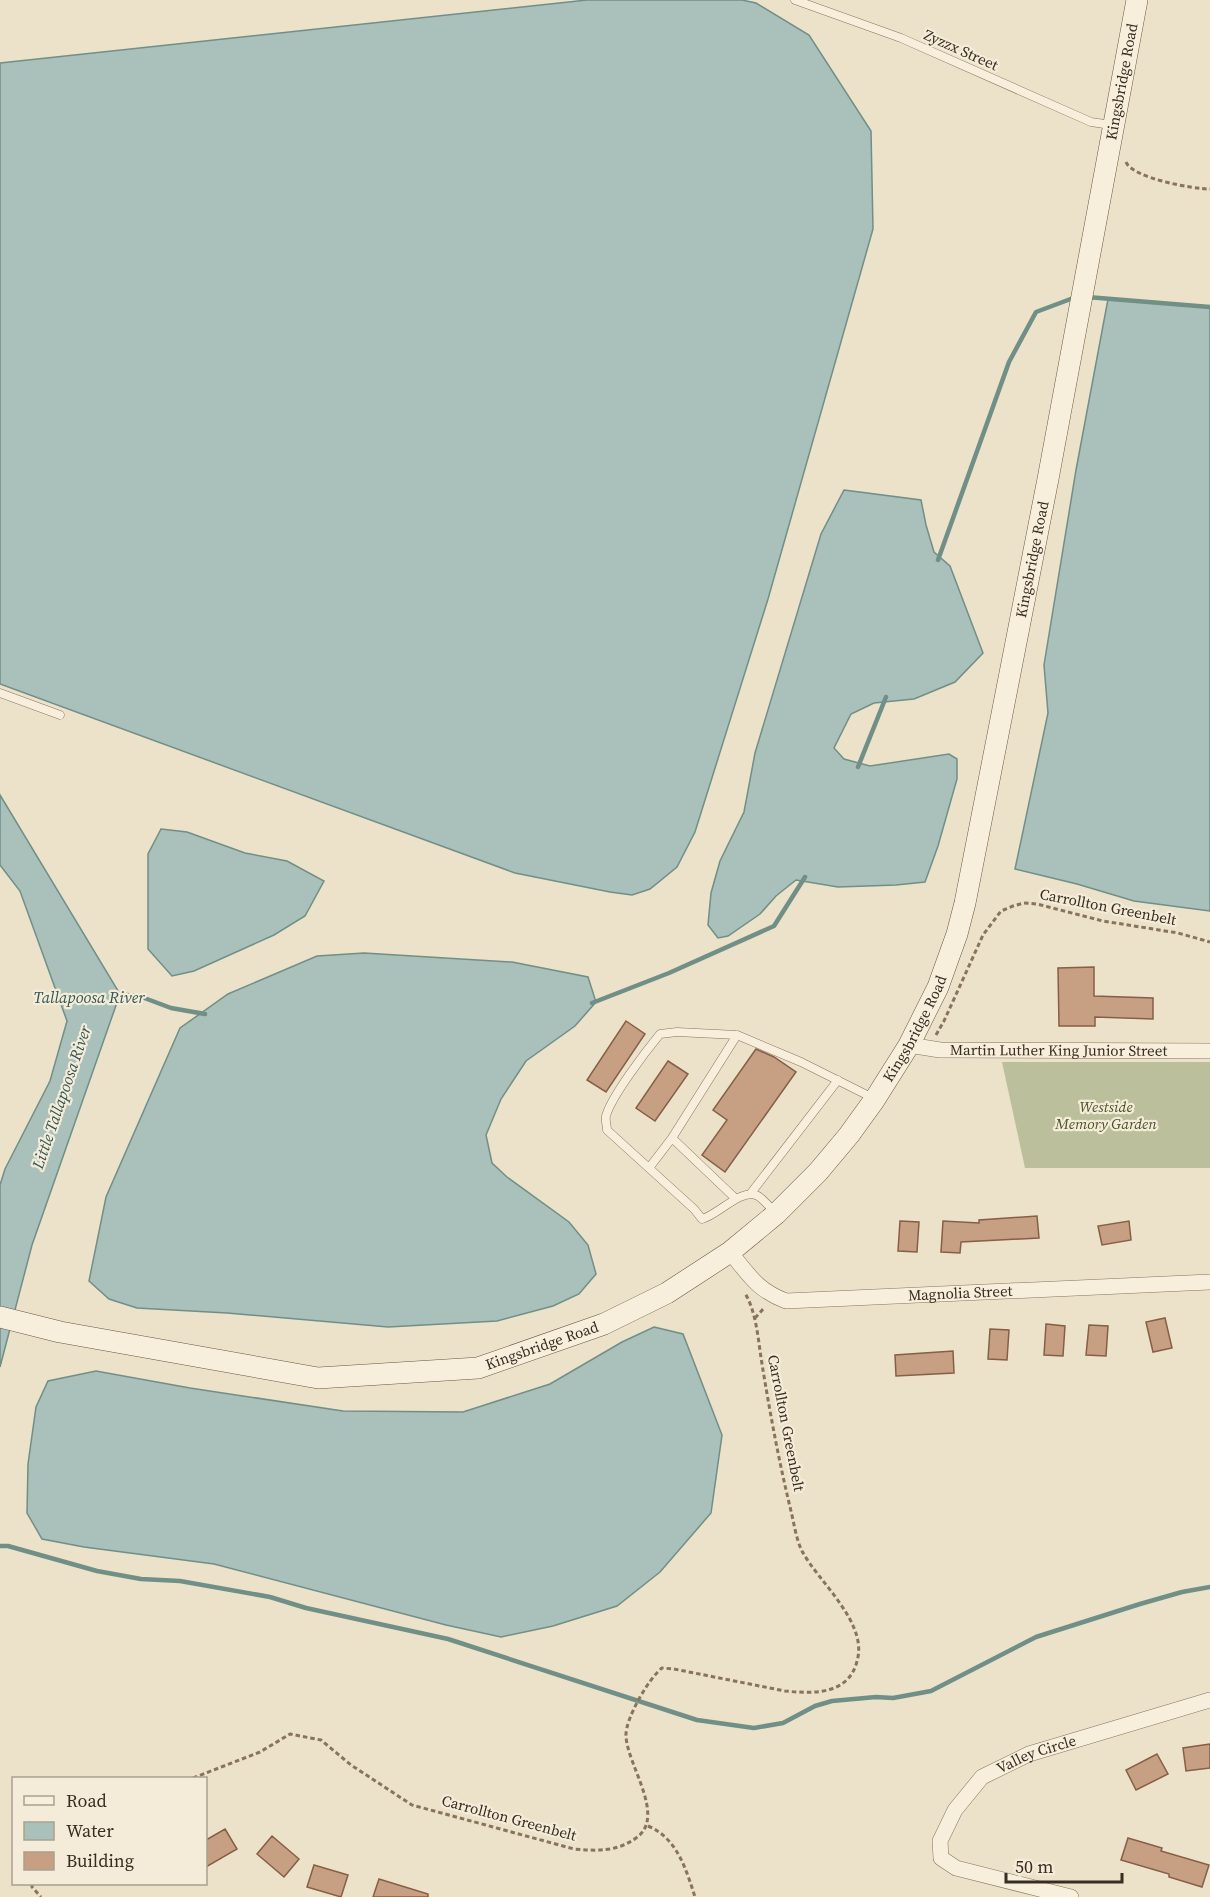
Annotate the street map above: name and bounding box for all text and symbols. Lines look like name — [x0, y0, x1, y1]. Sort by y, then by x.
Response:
street label: Kingsbridge Road — [1100, 21, 1143, 142]
street label: Zyzzx Street — [921, 24, 1002, 75]
street label: Kingsbridge Road — [1010, 499, 1054, 619]
street label: Carrollton Greenbelt — [1038, 883, 1178, 930]
street label: Kingsbridge Road — [877, 972, 952, 1086]
water label: Tallapoosa River — [33, 986, 145, 1008]
water label: Little Tallapoosa River — [26, 1022, 96, 1173]
street label: Martin Luther King Junior Street — [950, 1039, 1167, 1061]
park label: Westside Memory Garden — [1054, 1096, 1157, 1134]
street label: Magnolia Street — [907, 1280, 1013, 1306]
street label: Kingsbridge Road — [482, 1316, 602, 1375]
street label: Carrollton Greenbelt — [763, 1353, 810, 1493]
street label: Valley Circle — [993, 1729, 1079, 1778]
legend — [12, 1777, 207, 1885]
text: Road — [66, 1788, 107, 1813]
street label: Carrollton Greenbelt — [439, 1789, 579, 1846]
text: Water — [66, 1818, 114, 1843]
scale bar — [1006, 1846, 1122, 1884]
text: Building — [66, 1848, 134, 1873]
text: 50 m — [1015, 1854, 1053, 1879]

